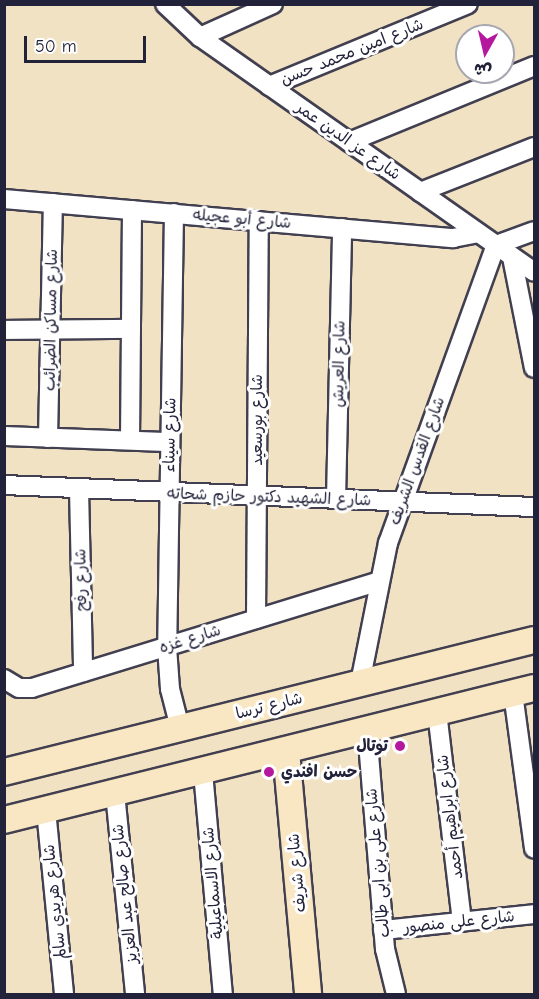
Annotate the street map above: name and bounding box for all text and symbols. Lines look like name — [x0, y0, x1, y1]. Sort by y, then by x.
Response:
street label: شارع امين محمد حسن — [278, 15, 426, 89]
scale bar — [27, 24, 148, 62]
north arrow — [455, 24, 515, 84]
text: 50 m — [35, 36, 77, 57]
text: ش — [473, 60, 493, 80]
street label: شارع عز الدين عمر — [292, 98, 404, 184]
street label: شارع أبو عجيله — [192, 205, 292, 233]
street label: شارع مساكن الضرائب — [40, 249, 62, 391]
street label: شارع العريش — [329, 320, 349, 408]
street label: شارع بورسعيد — [247, 374, 267, 466]
street label: شارع القدس الشريف — [385, 394, 449, 528]
street label: شارع سيناء — [160, 397, 180, 473]
street label: شارع الشهيد دكتور حازم شحاته — [167, 484, 371, 510]
street label: شارع رفح — [71, 549, 91, 611]
street label: شارع غزه — [157, 621, 223, 657]
street label: شارع ترسا — [234, 688, 304, 724]
place label: توتال — [356, 736, 388, 756]
marker: توتال — [393, 739, 407, 753]
street label: شارع ابراهيم أحمد — [433, 754, 467, 880]
place label: حسن افندي — [281, 762, 357, 782]
marker: حسن افندي — [262, 765, 276, 779]
street label: شارع على بن ابى طالب — [362, 787, 394, 939]
street label: شارع صالح عبد العزيز — [108, 823, 142, 965]
street label: شارع الاسماعيلية — [199, 826, 227, 940]
street label: شارع شريف — [284, 833, 310, 913]
street label: شارع هريدي سالم — [39, 843, 71, 961]
street label: شارع على منصور — [402, 907, 516, 937]

